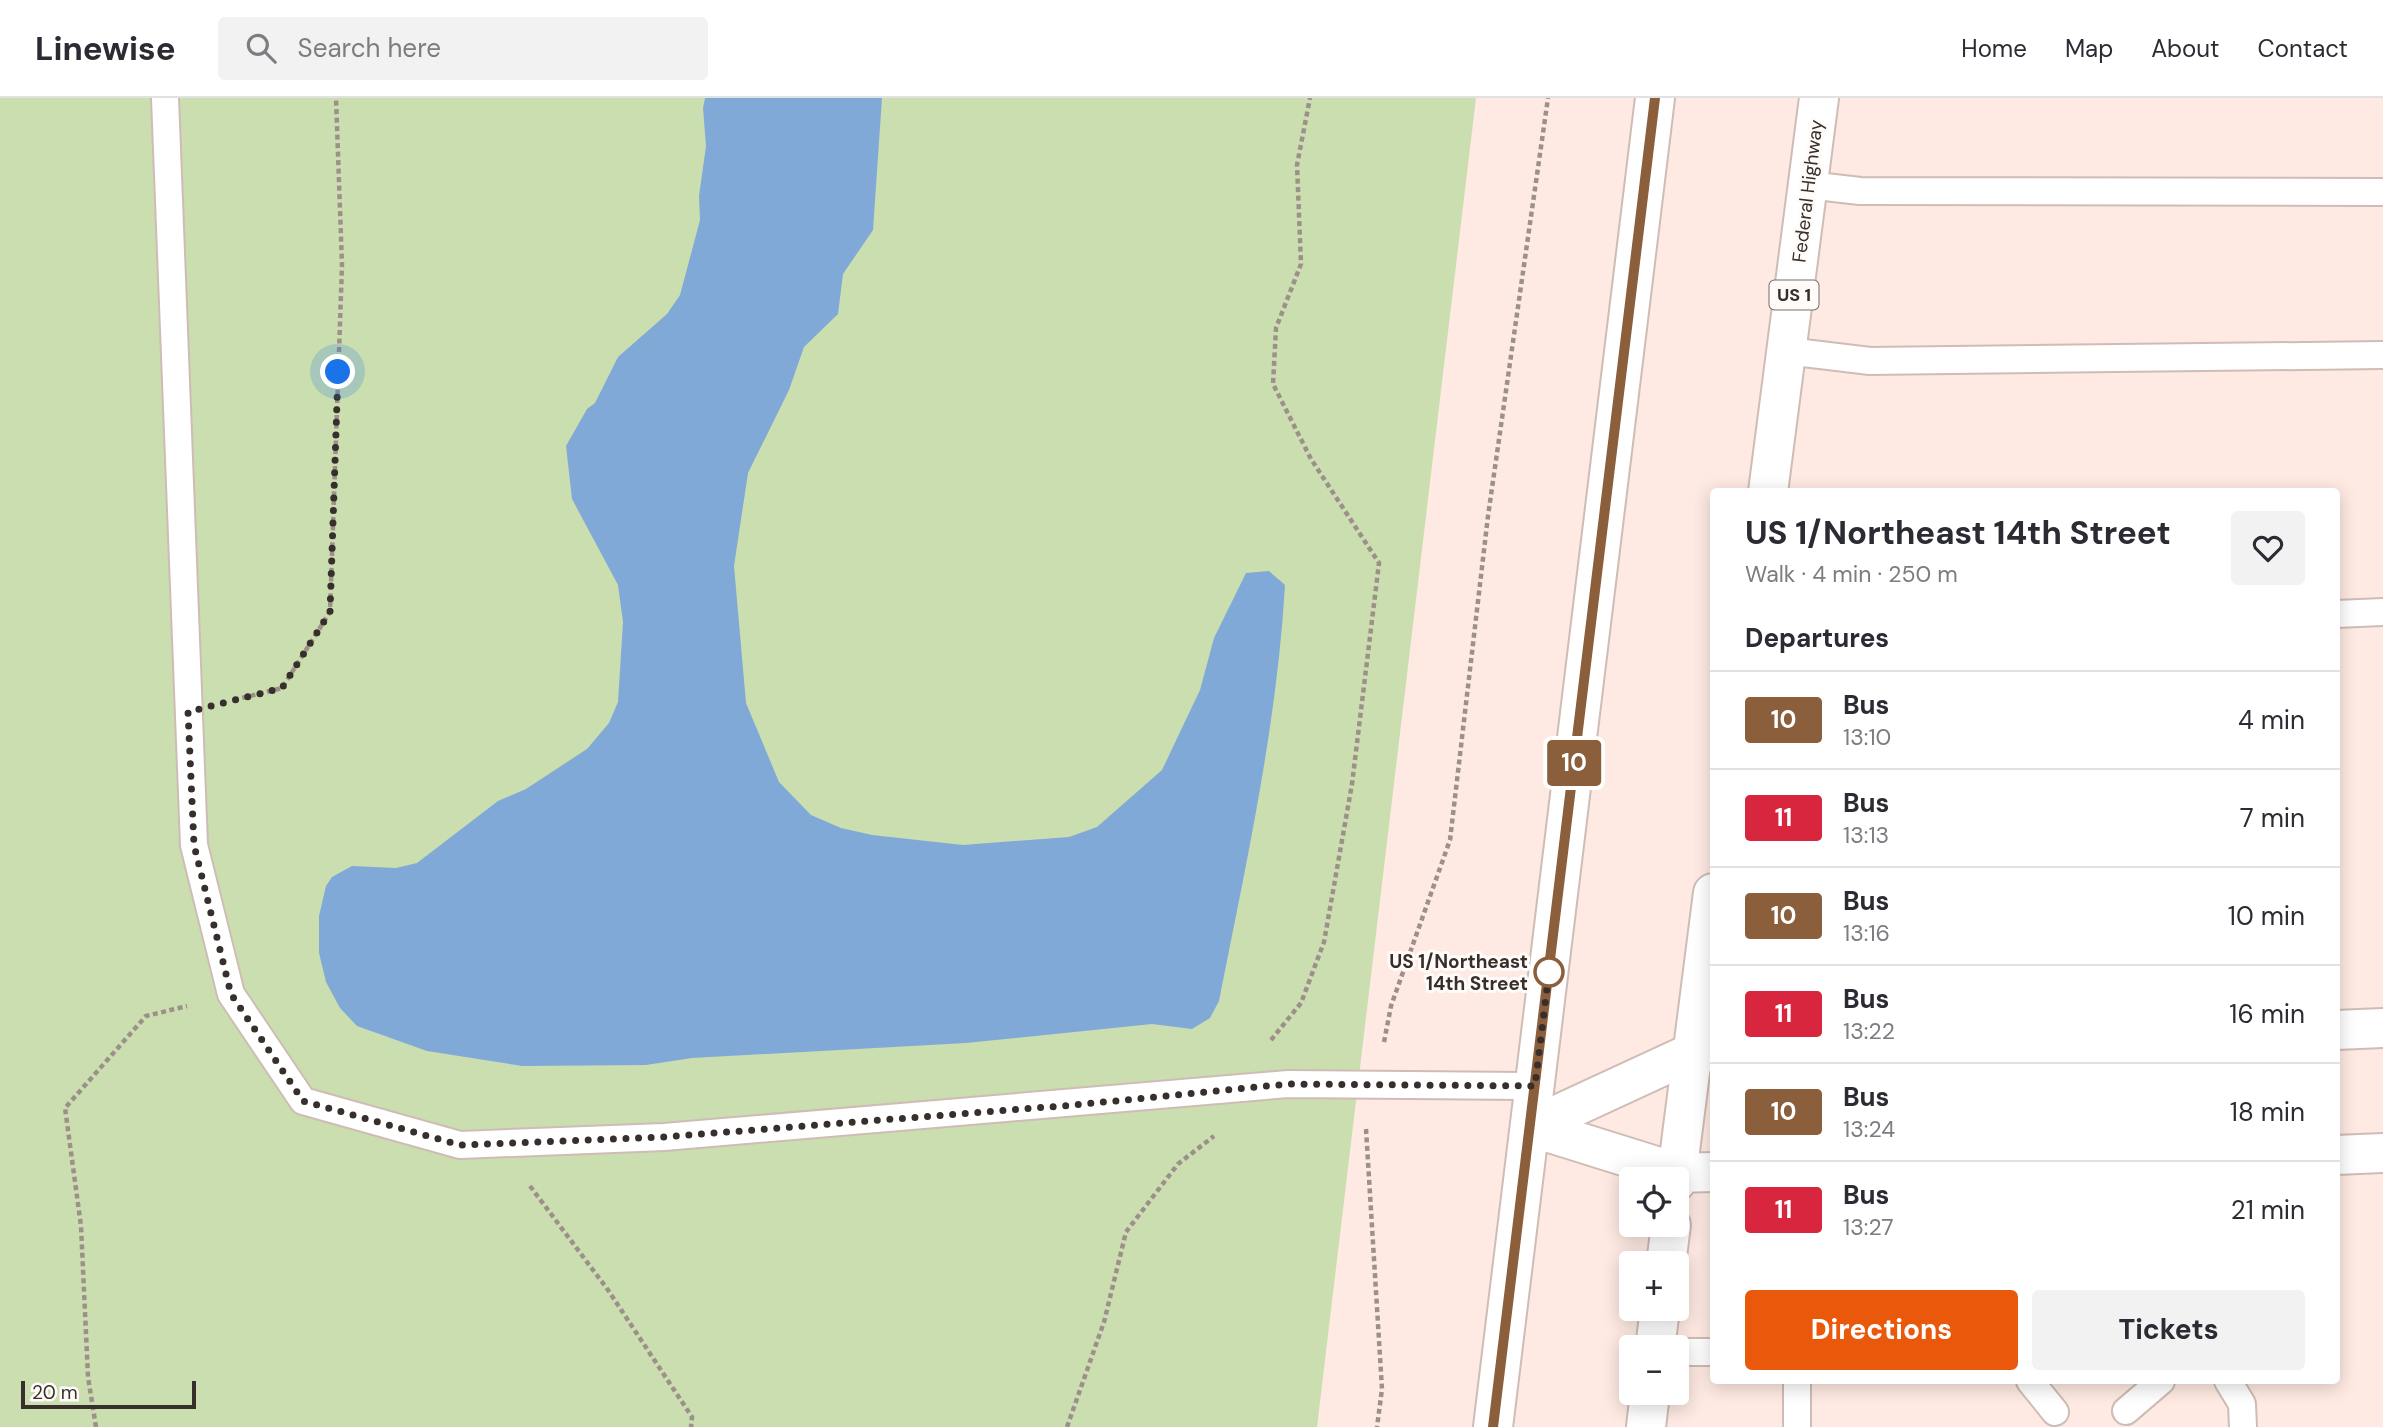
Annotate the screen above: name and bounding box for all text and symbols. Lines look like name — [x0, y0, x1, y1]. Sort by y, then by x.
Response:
search box — [218, 17, 708, 80]
text: Linewise — [35, 27, 176, 70]
icon: search — [242, 29, 280, 67]
text: Search here — [298, 31, 441, 65]
text: Home — [1961, 33, 2027, 64]
text: Map — [2065, 33, 2113, 64]
text: About — [2151, 33, 2220, 64]
text: Contact — [2258, 33, 2348, 64]
street label: Federal Highway — [1786, 118, 1829, 264]
road number: US 1 — [1770, 280, 1818, 310]
your location — [320, 354, 355, 389]
text: US 1/Northeast 14th Street — [1745, 511, 2171, 554]
button: heart — [2231, 511, 2305, 585]
text: Walk · 4 min · 250 m — [1745, 559, 1958, 589]
text: Departures — [1745, 621, 1889, 655]
text: Bus — [1843, 688, 1889, 722]
text: 4 min — [2238, 703, 2305, 737]
text: 10 — [1771, 704, 1796, 735]
text: 13:10 — [1843, 722, 1891, 752]
line badge: 10 — [1542, 740, 1606, 786]
text: 10 — [1561, 747, 1587, 778]
text: Bus — [1843, 786, 1889, 820]
text: 7 min — [2240, 801, 2305, 835]
text: 11 — [1775, 802, 1792, 833]
text: 13:13 — [1843, 820, 1889, 850]
text: Bus — [1843, 884, 1889, 918]
text: 10 min — [2228, 899, 2305, 933]
text: 10 — [1771, 900, 1796, 931]
text: 13:16 — [1843, 918, 1890, 948]
place label: US 1/Northeast 14th Street — [1389, 949, 1528, 996]
marker: US 1/Northeast 14th Street — [1534, 957, 1564, 987]
text: Bus — [1843, 982, 1889, 1016]
text: 16 min — [2229, 997, 2305, 1031]
text: 11 — [1775, 998, 1792, 1029]
text: 13:22 — [1843, 1016, 1895, 1046]
text: Bus — [1843, 1080, 1889, 1114]
text: 18 min — [2230, 1095, 2305, 1129]
text: 10 — [1771, 1096, 1796, 1127]
text: 13:24 — [1843, 1114, 1895, 1144]
map controls — [1619, 1167, 1689, 1405]
button: locate — [1619, 1167, 1689, 1237]
text: Bus — [1843, 1178, 1889, 1212]
text: 21 min — [2231, 1193, 2305, 1227]
text: 11 — [1775, 1194, 1792, 1225]
text: 13:27 — [1843, 1212, 1894, 1242]
button: + — [1619, 1251, 1689, 1321]
button: Directions — [1745, 1290, 2018, 1370]
button: Tickets — [2032, 1290, 2305, 1370]
button: − — [1619, 1335, 1689, 1405]
scale bar — [21, 1378, 196, 1410]
text: 20 m — [32, 1380, 78, 1405]

